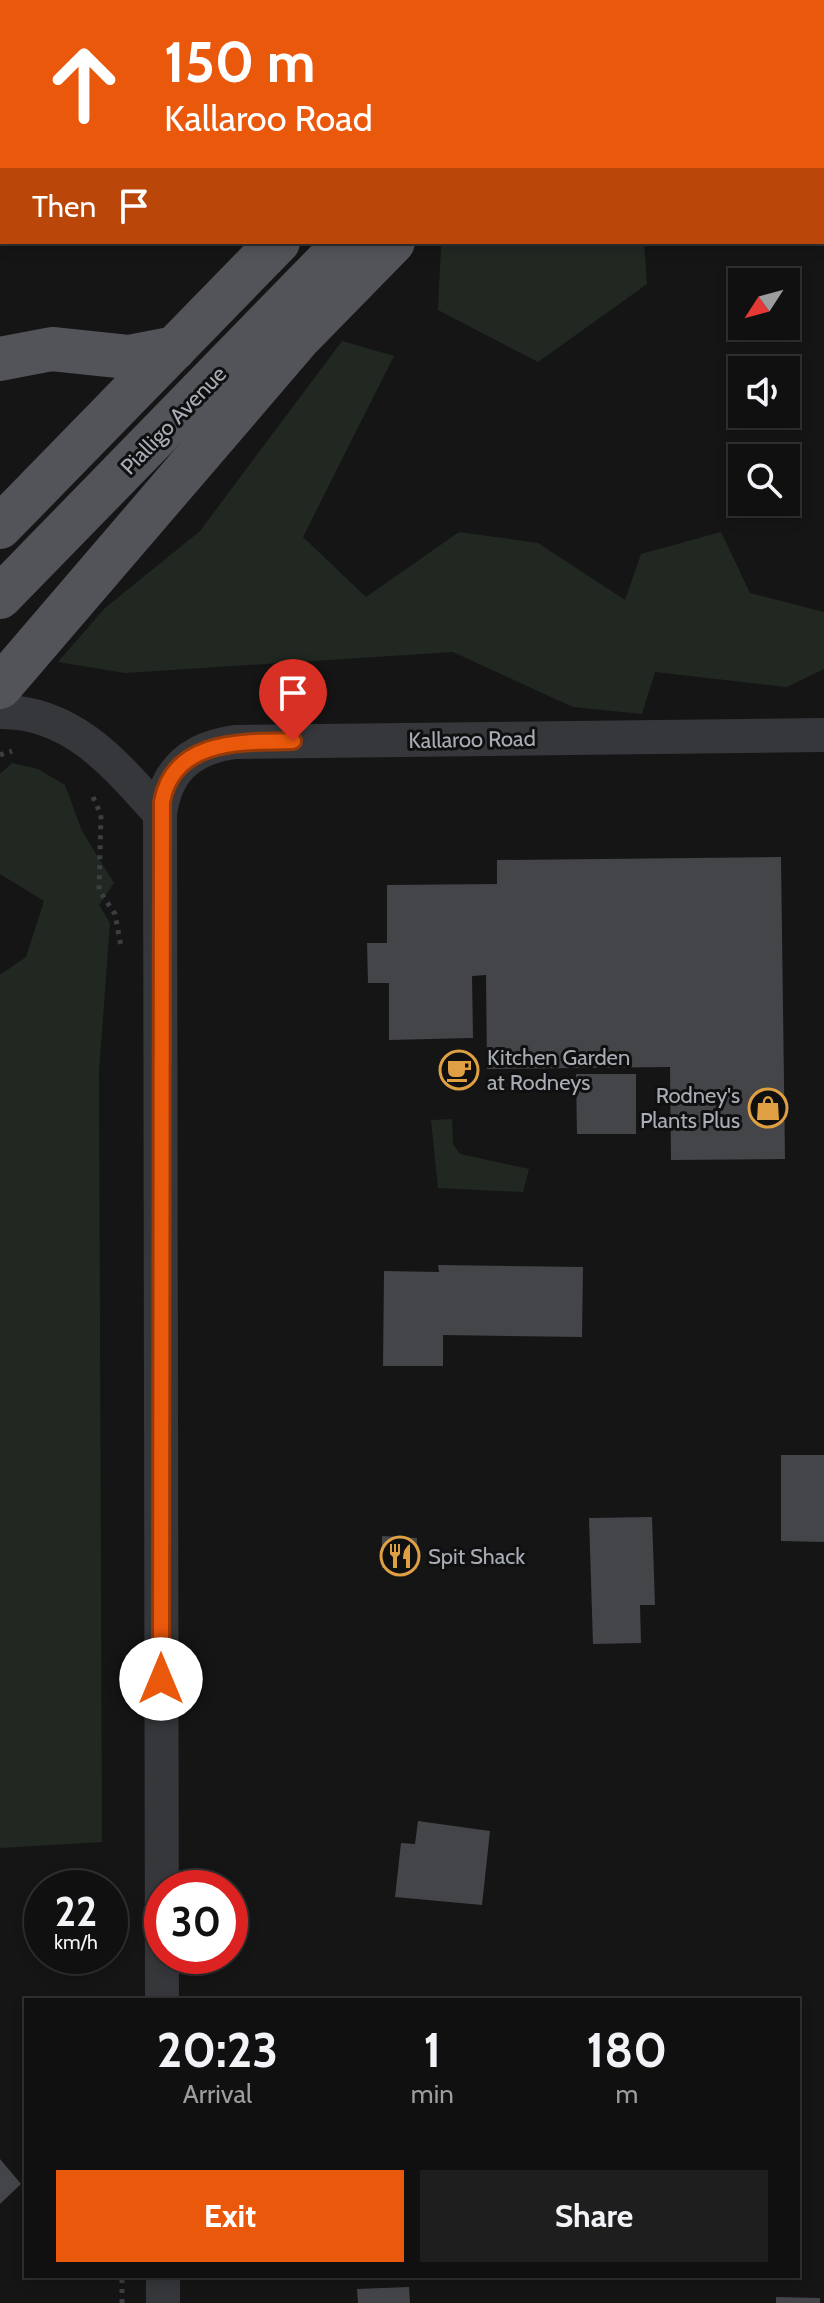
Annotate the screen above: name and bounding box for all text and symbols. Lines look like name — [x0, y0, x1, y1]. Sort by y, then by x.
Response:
text: 150 m — [164, 28, 316, 96]
icon: ahead — [32, 32, 136, 136]
text: Kallaroo Road — [164, 96, 373, 140]
icon: arrive — [112, 184, 156, 228]
text: Then — [32, 188, 96, 225]
north arrow — [728, 268, 800, 340]
map controls — [728, 268, 800, 516]
button: sound — [728, 356, 800, 428]
street label: Pialligo Avenue — [115, 360, 232, 480]
button: search — [728, 444, 800, 516]
pin — [259, 659, 327, 741]
icon: arrive — [271, 671, 315, 715]
street label: Kallaroo Road — [408, 725, 536, 754]
place label: Kitchen Garden at Rodneys — [487, 1044, 630, 1096]
cafe icon: Kitchen Garden at Rodneys — [438, 1049, 480, 1091]
place label: Rodney's Plants Plus — [640, 1082, 740, 1134]
shop icon: Rodney's Plants Plus — [747, 1087, 789, 1129]
restaurant icon: Spit Shack — [379, 1535, 421, 1577]
place label: Spit Shack — [428, 1543, 525, 1570]
position arrow — [119, 1637, 203, 1721]
speed limit sign: 30 — [144, 1870, 248, 1974]
text: 22 — [55, 1887, 97, 1936]
text: km/h — [54, 1930, 98, 1954]
text: 20:23 — [157, 2021, 278, 2079]
text: 1 — [423, 2021, 441, 2079]
text: 180 — [587, 2021, 667, 2079]
text: Arrival — [183, 2078, 252, 2110]
text: min — [411, 2078, 454, 2110]
text: m — [615, 2078, 638, 2110]
button: Exit — [56, 2170, 404, 2262]
button: Share — [420, 2170, 768, 2262]

